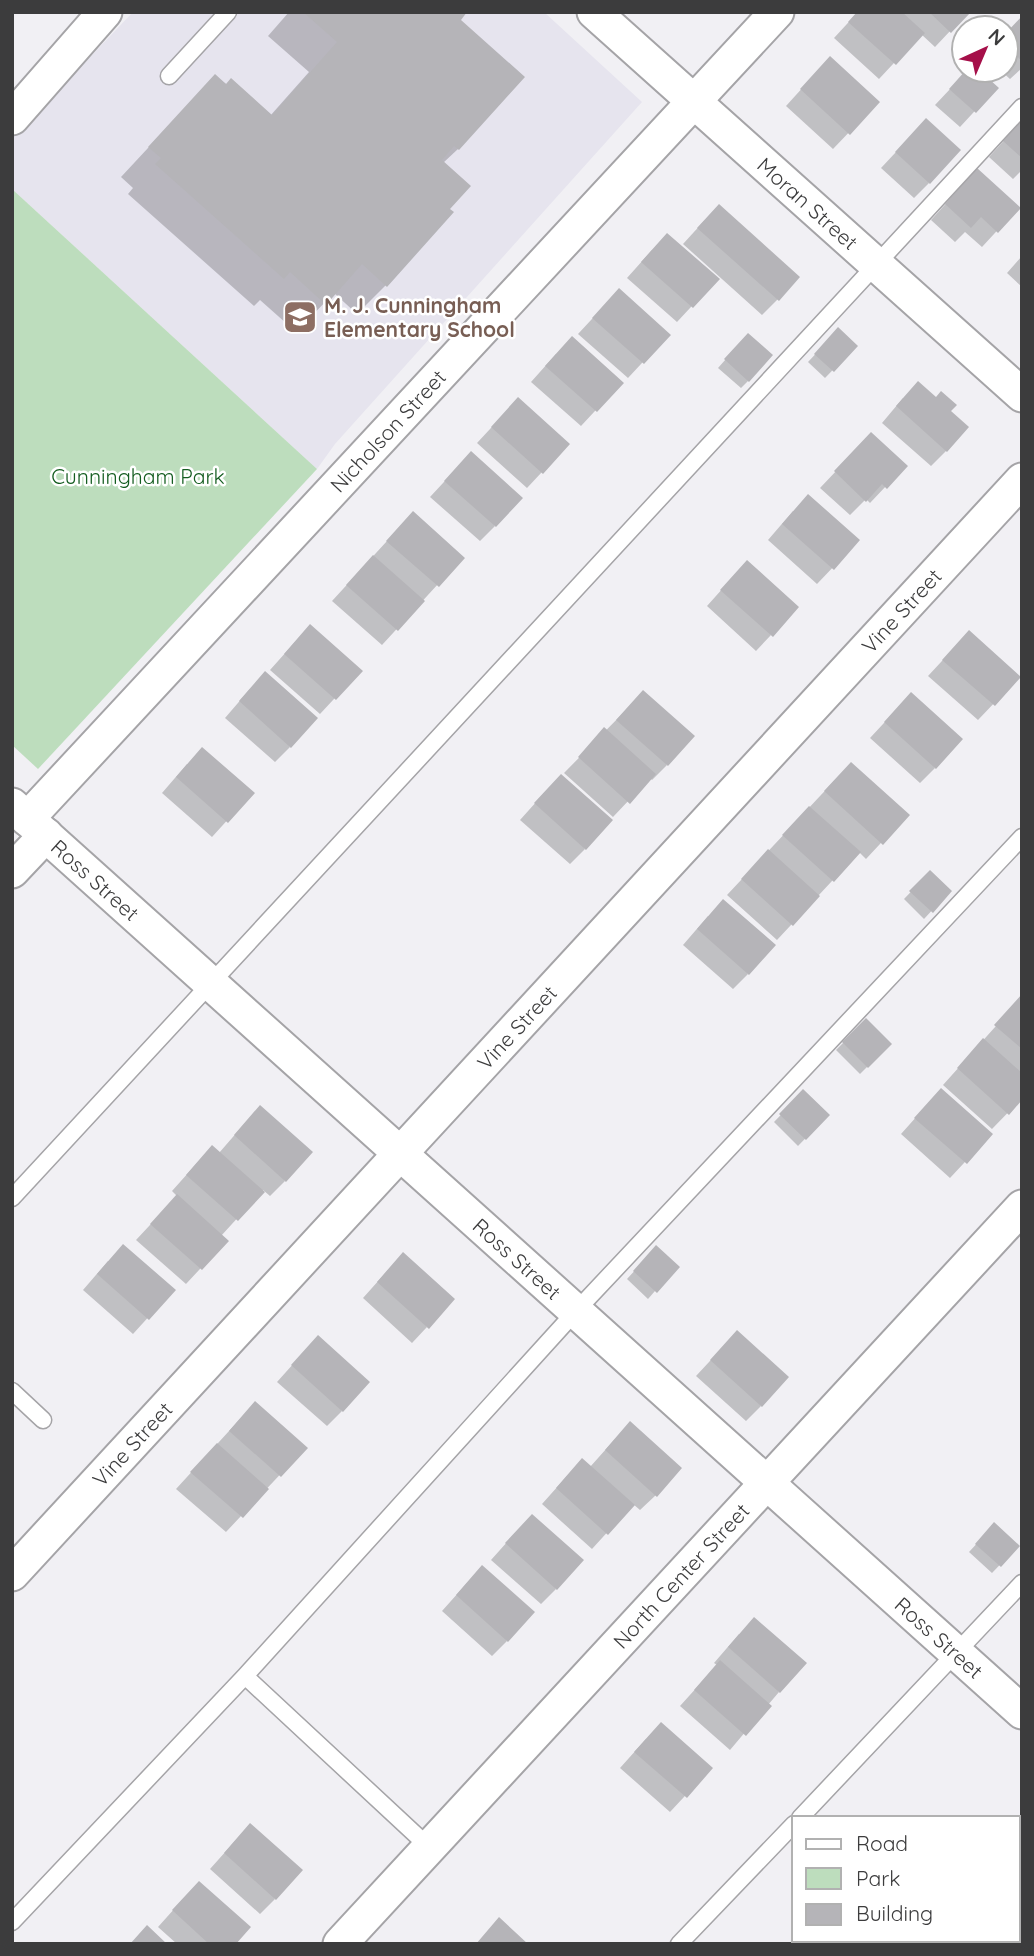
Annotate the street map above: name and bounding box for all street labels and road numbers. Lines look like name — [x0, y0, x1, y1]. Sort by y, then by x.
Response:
street label: Moran Street — [752, 152, 863, 255]
street label: Nicholson Street — [324, 364, 451, 497]
street label: Vine Street — [856, 563, 947, 658]
street label: Ross Street — [46, 834, 145, 926]
street label: Vine Street — [471, 980, 562, 1075]
street label: Ross Street — [468, 1212, 567, 1305]
street label: Vine Street — [87, 1396, 177, 1492]
street label: North Center Street — [607, 1497, 755, 1654]
street label: Ross Street — [890, 1591, 988, 1684]

